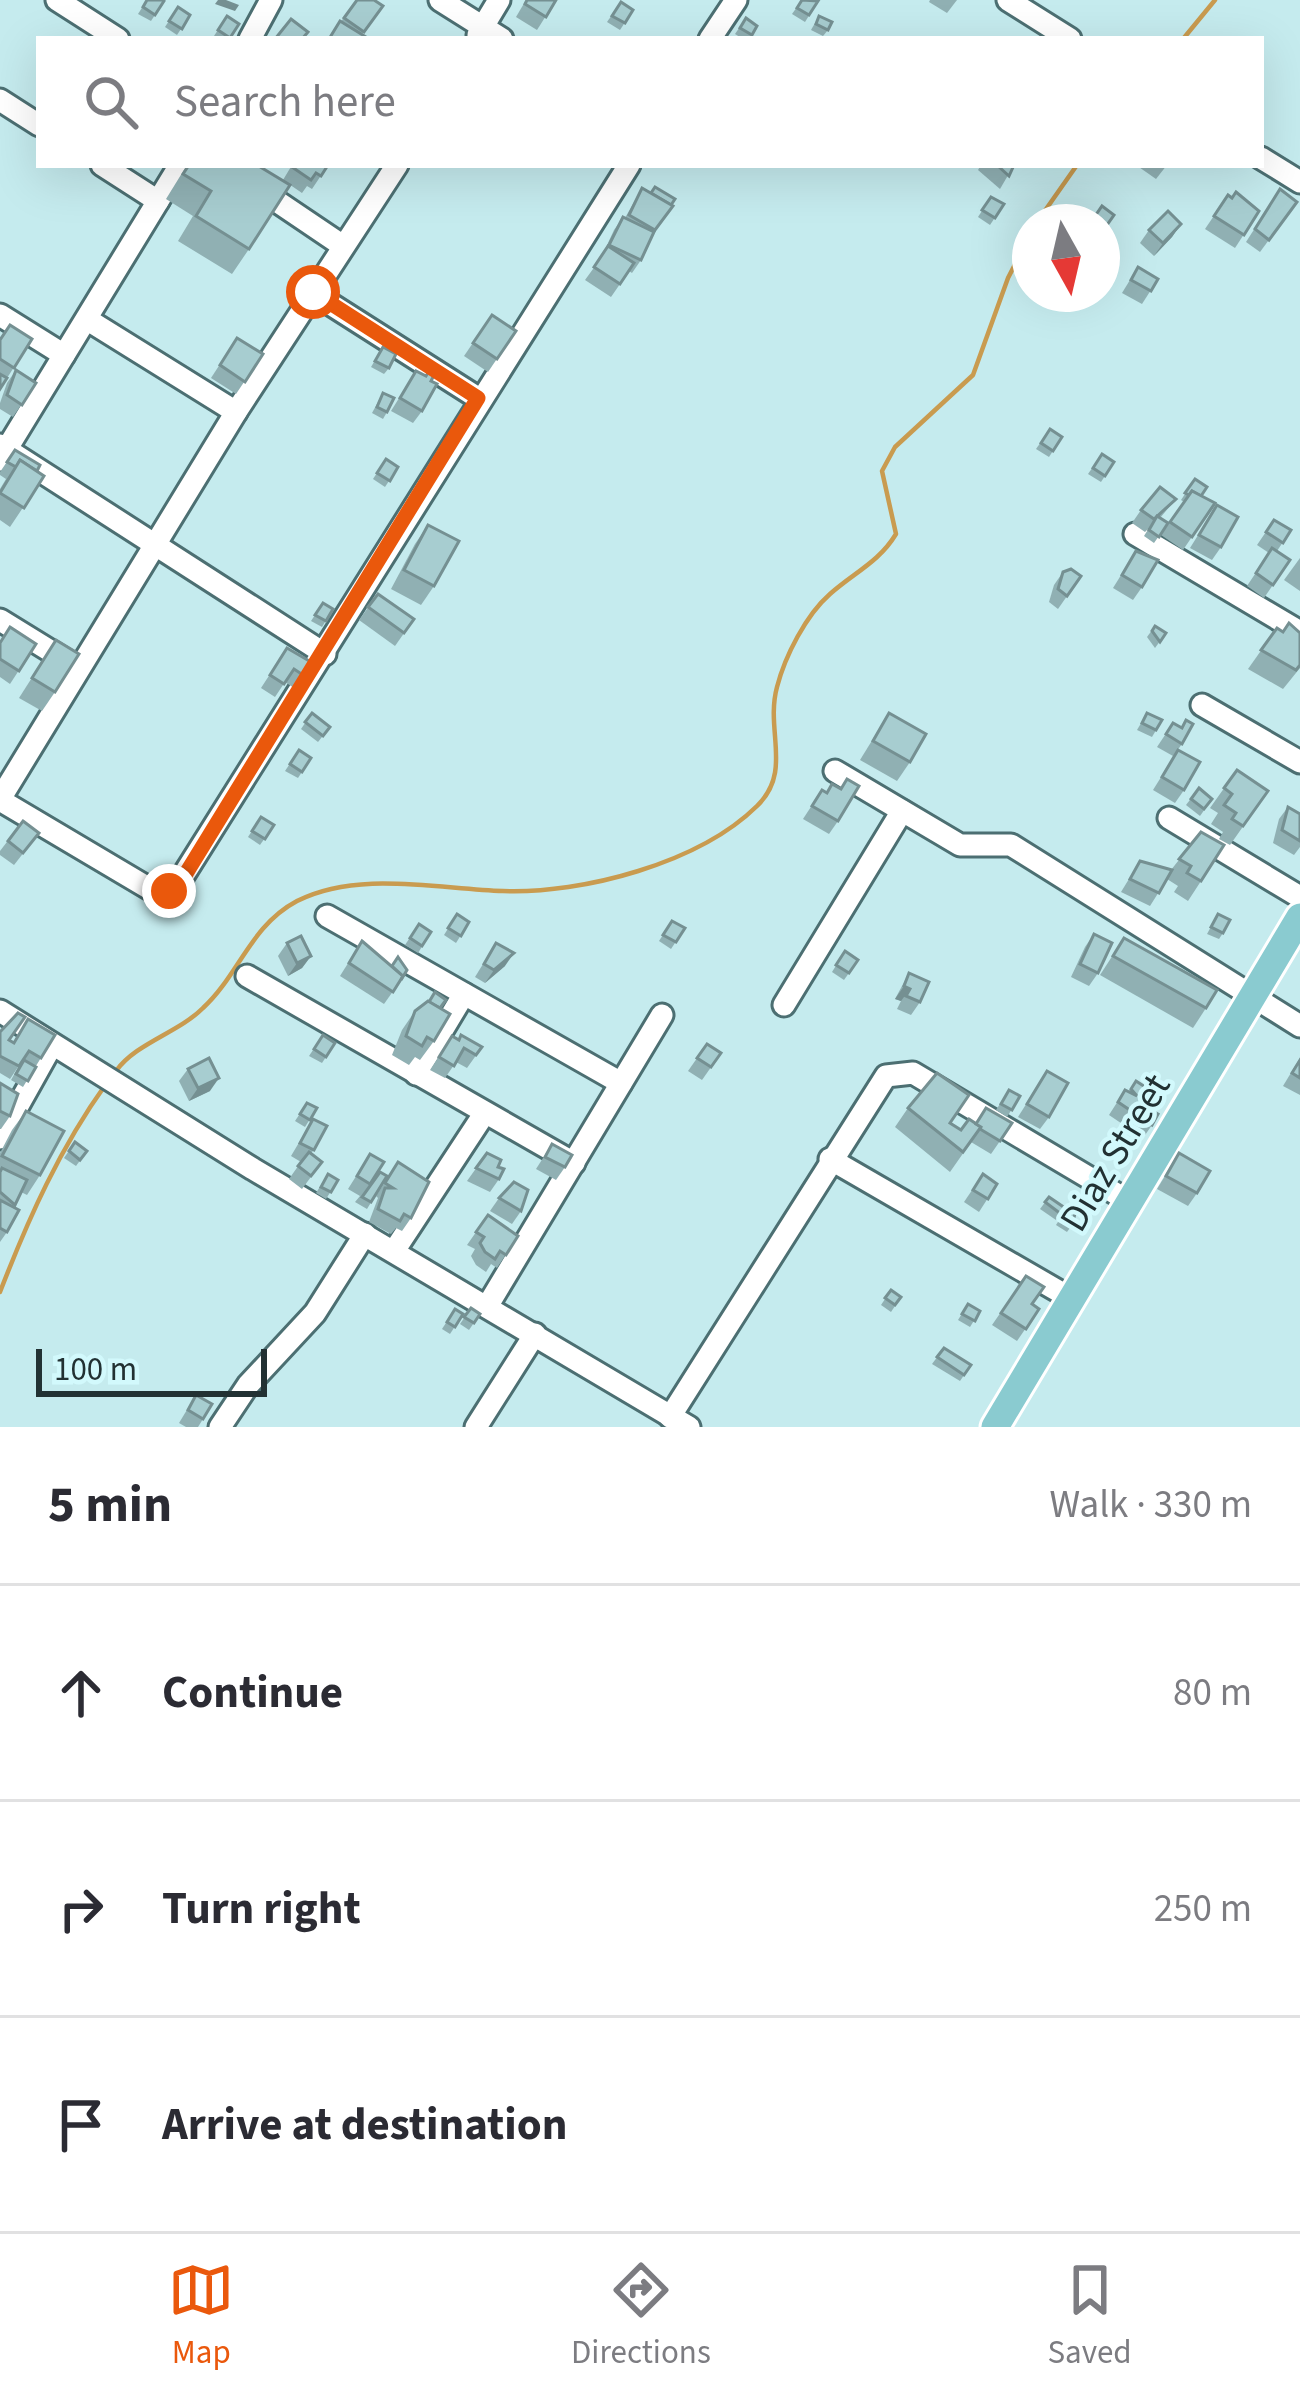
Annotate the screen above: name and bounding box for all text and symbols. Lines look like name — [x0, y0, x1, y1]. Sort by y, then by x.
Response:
search box — [36, 36, 1264, 168]
icon: search — [78, 69, 144, 135]
text: Search here — [174, 70, 396, 134]
north arrow — [1012, 204, 1120, 312]
route start — [286, 265, 340, 319]
route end — [142, 864, 196, 918]
street label: Diaz Street — [1047, 1063, 1185, 1243]
scale bar — [36, 1343, 267, 1396]
text: 100 m — [54, 1346, 137, 1393]
text: 5 min — [48, 1469, 172, 1541]
text: Walk · 330 m — [1049, 1477, 1252, 1533]
icon: ahead — [48, 1660, 114, 1726]
text: Continue — [162, 1661, 343, 1725]
text: 80 m — [1173, 1665, 1252, 1721]
icon: right — [48, 1876, 114, 1942]
text: Turn right — [162, 1877, 361, 1941]
text: 250 m — [1154, 1881, 1252, 1937]
icon: arrive — [48, 2092, 114, 2158]
text: Arrive at destination — [162, 2093, 567, 2157]
tab: Map — [168, 2257, 234, 2376]
tab: Directions — [571, 2257, 711, 2376]
tab: Saved — [1047, 2257, 1132, 2376]

